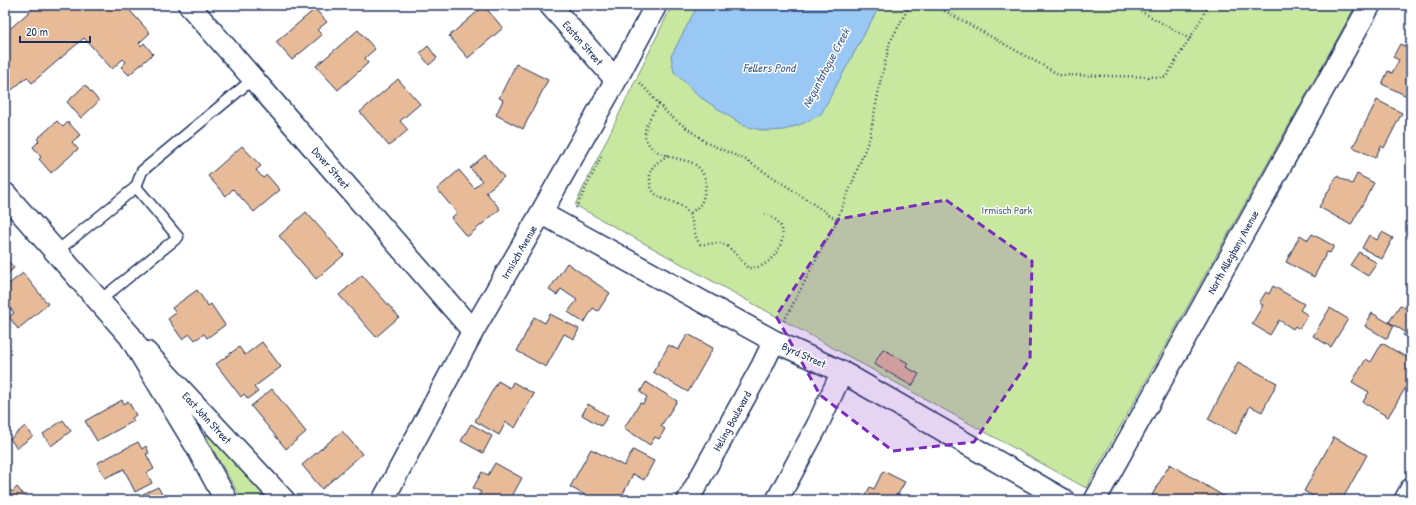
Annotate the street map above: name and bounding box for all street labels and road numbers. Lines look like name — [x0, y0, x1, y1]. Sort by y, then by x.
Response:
street label: Easton Street — [560, 18, 606, 68]
street label: Dover Street — [309, 144, 353, 192]
street label: North Alleghany Avenue — [1204, 207, 1262, 296]
street label: Irmisch Avenue — [498, 222, 540, 282]
street label: Byrd Street — [780, 339, 828, 371]
street label: Heling Boulevard — [710, 388, 755, 453]
street label: East John Street — [179, 389, 235, 447]

